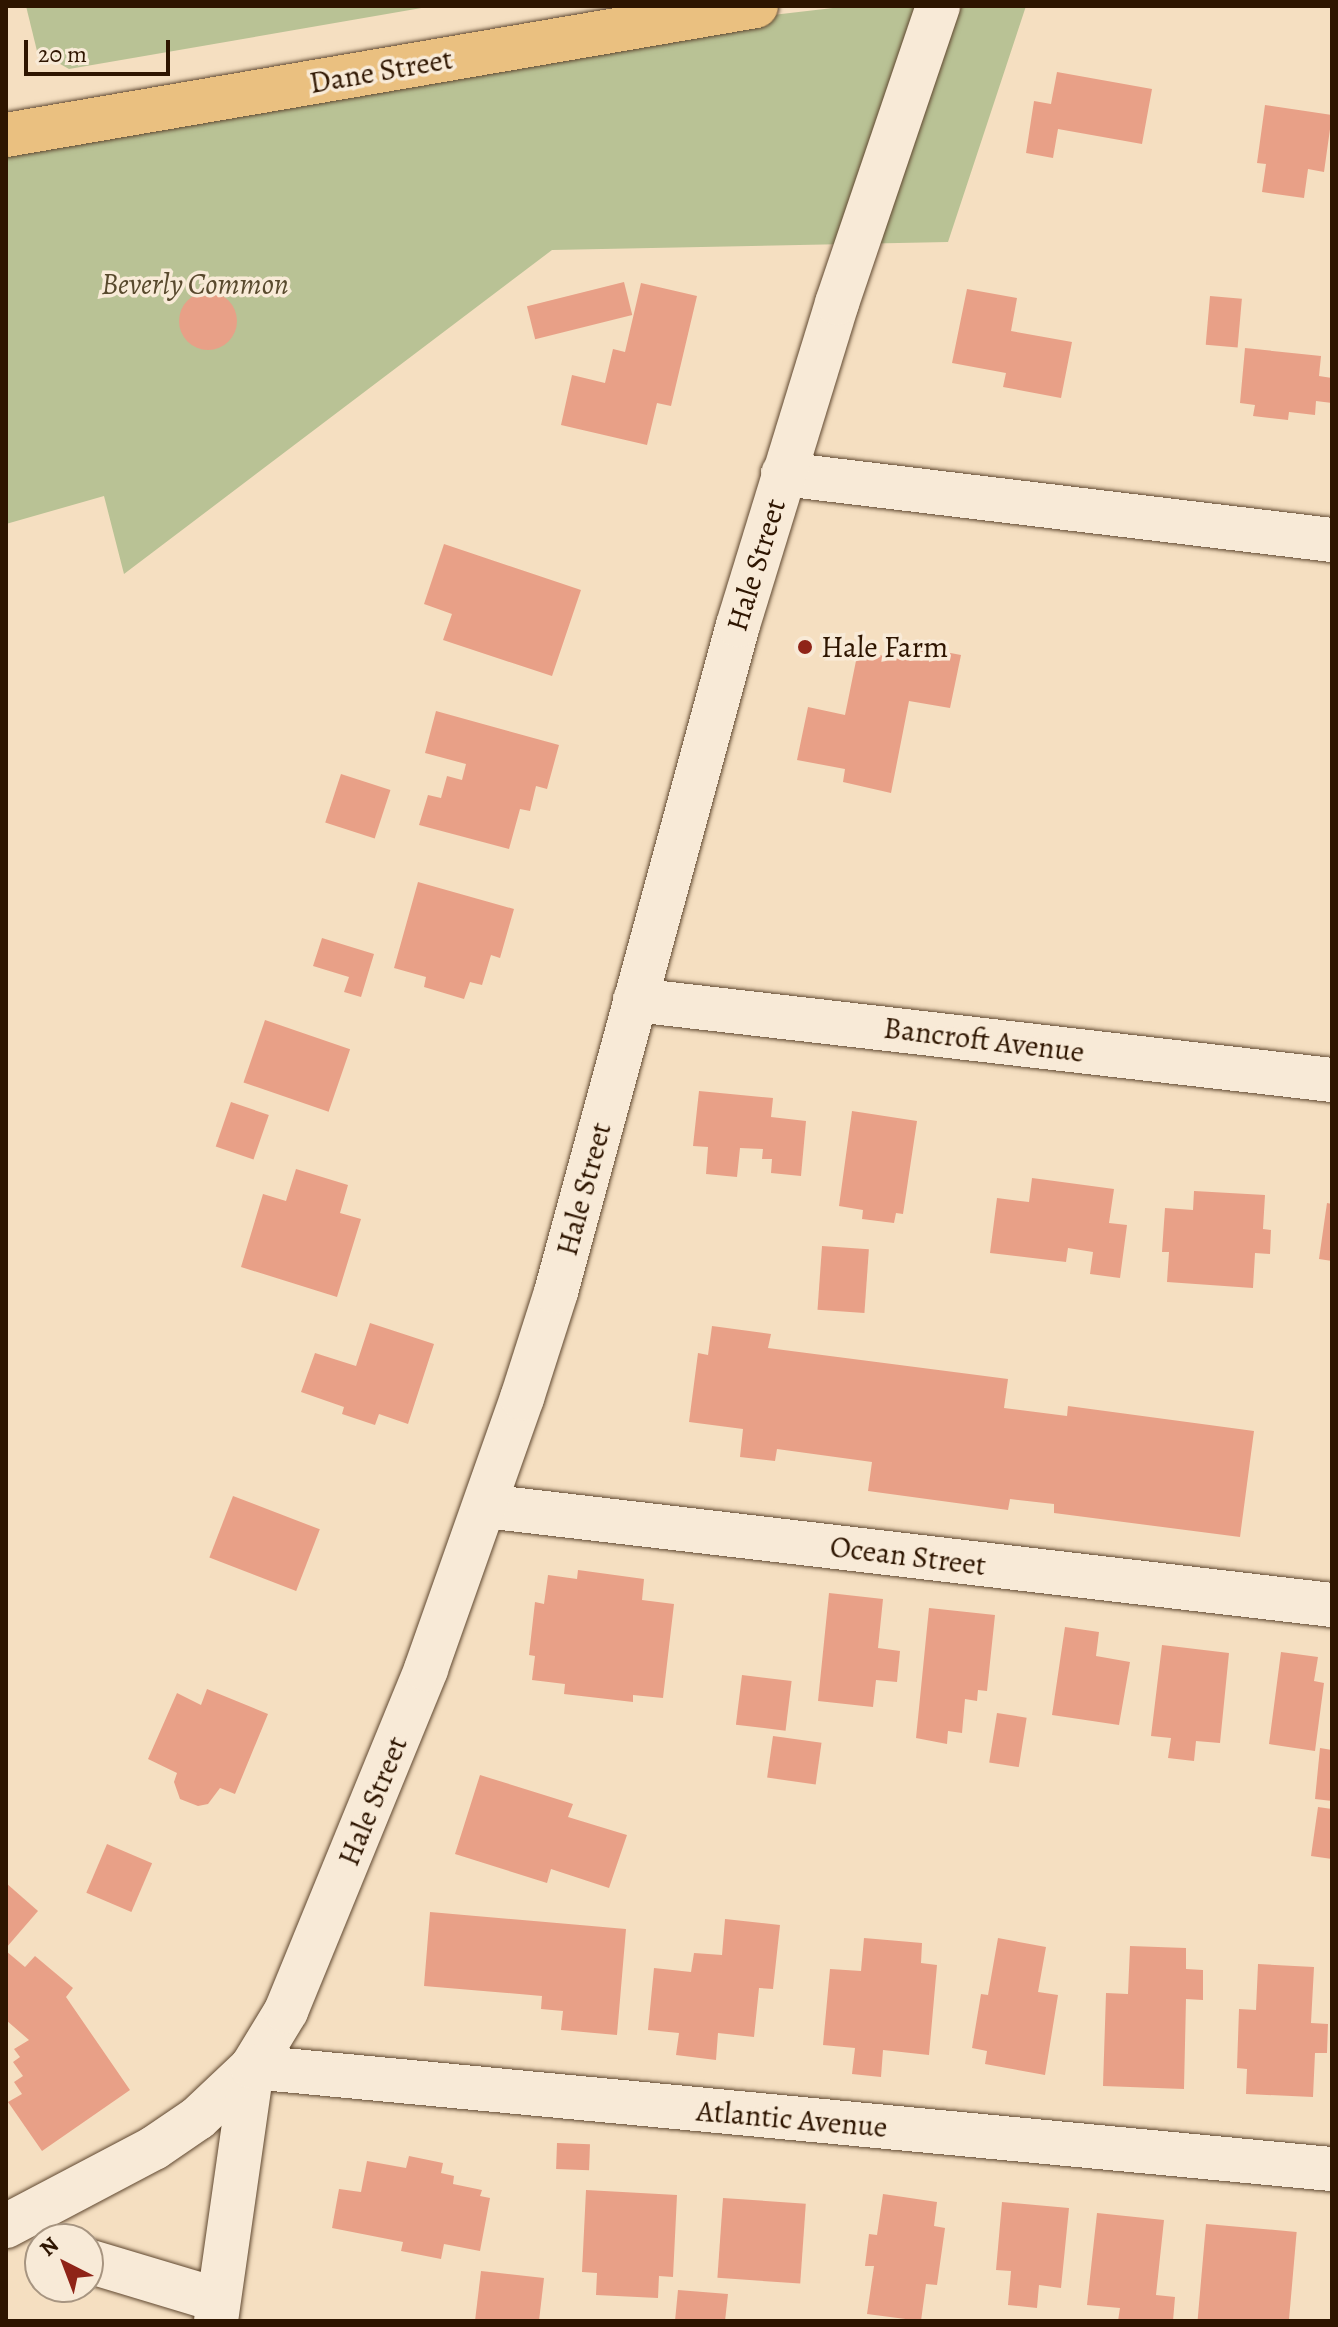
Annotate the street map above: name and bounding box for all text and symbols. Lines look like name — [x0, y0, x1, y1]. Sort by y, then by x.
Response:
scale bar — [28, 24, 174, 74]
text: 20 m — [38, 38, 87, 70]
street label: Dane Street — [307, 41, 455, 101]
park label: Beverly Common — [101, 266, 289, 302]
street label: Hale Street — [719, 494, 793, 636]
place label: Hale Farm — [821, 629, 948, 665]
marker: Hale Farm — [796, 638, 814, 656]
street label: Bancroft Avenue — [882, 1010, 1086, 1070]
street label: Hale Street — [549, 1118, 619, 1260]
street label: Ocean Street — [828, 1529, 988, 1583]
street label: Hale Street — [331, 1731, 415, 1871]
street label: Atlantic Avenue — [695, 2093, 889, 2145]
north arrow — [24, 2223, 104, 2303]
text: N — [33, 2230, 65, 2263]

